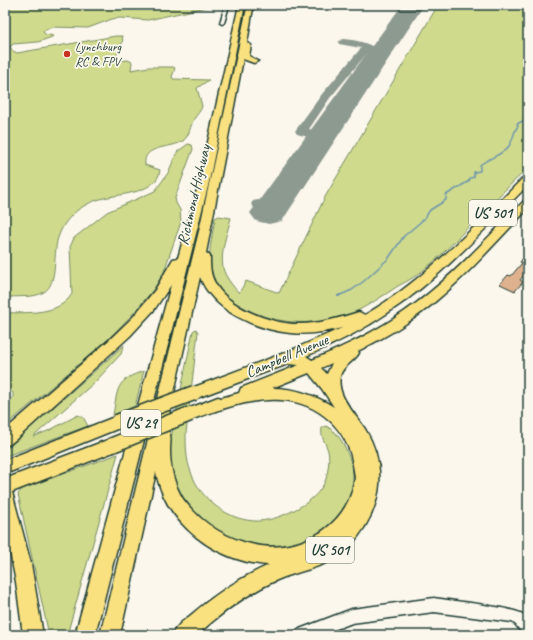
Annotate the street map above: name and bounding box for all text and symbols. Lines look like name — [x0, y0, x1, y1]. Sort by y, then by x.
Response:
place label: Lynchburg RC & FPV — [75, 39, 123, 70]
marker: Lynchburg RC & FPV — [62, 49, 72, 59]
street label: Richmond Highway — [173, 141, 216, 247]
road number: US 501 — [469, 200, 517, 226]
street label: Campbell Avenue — [243, 329, 333, 382]
road number: US 29 — [121, 410, 161, 436]
road number: US 501 — [306, 537, 354, 563]

